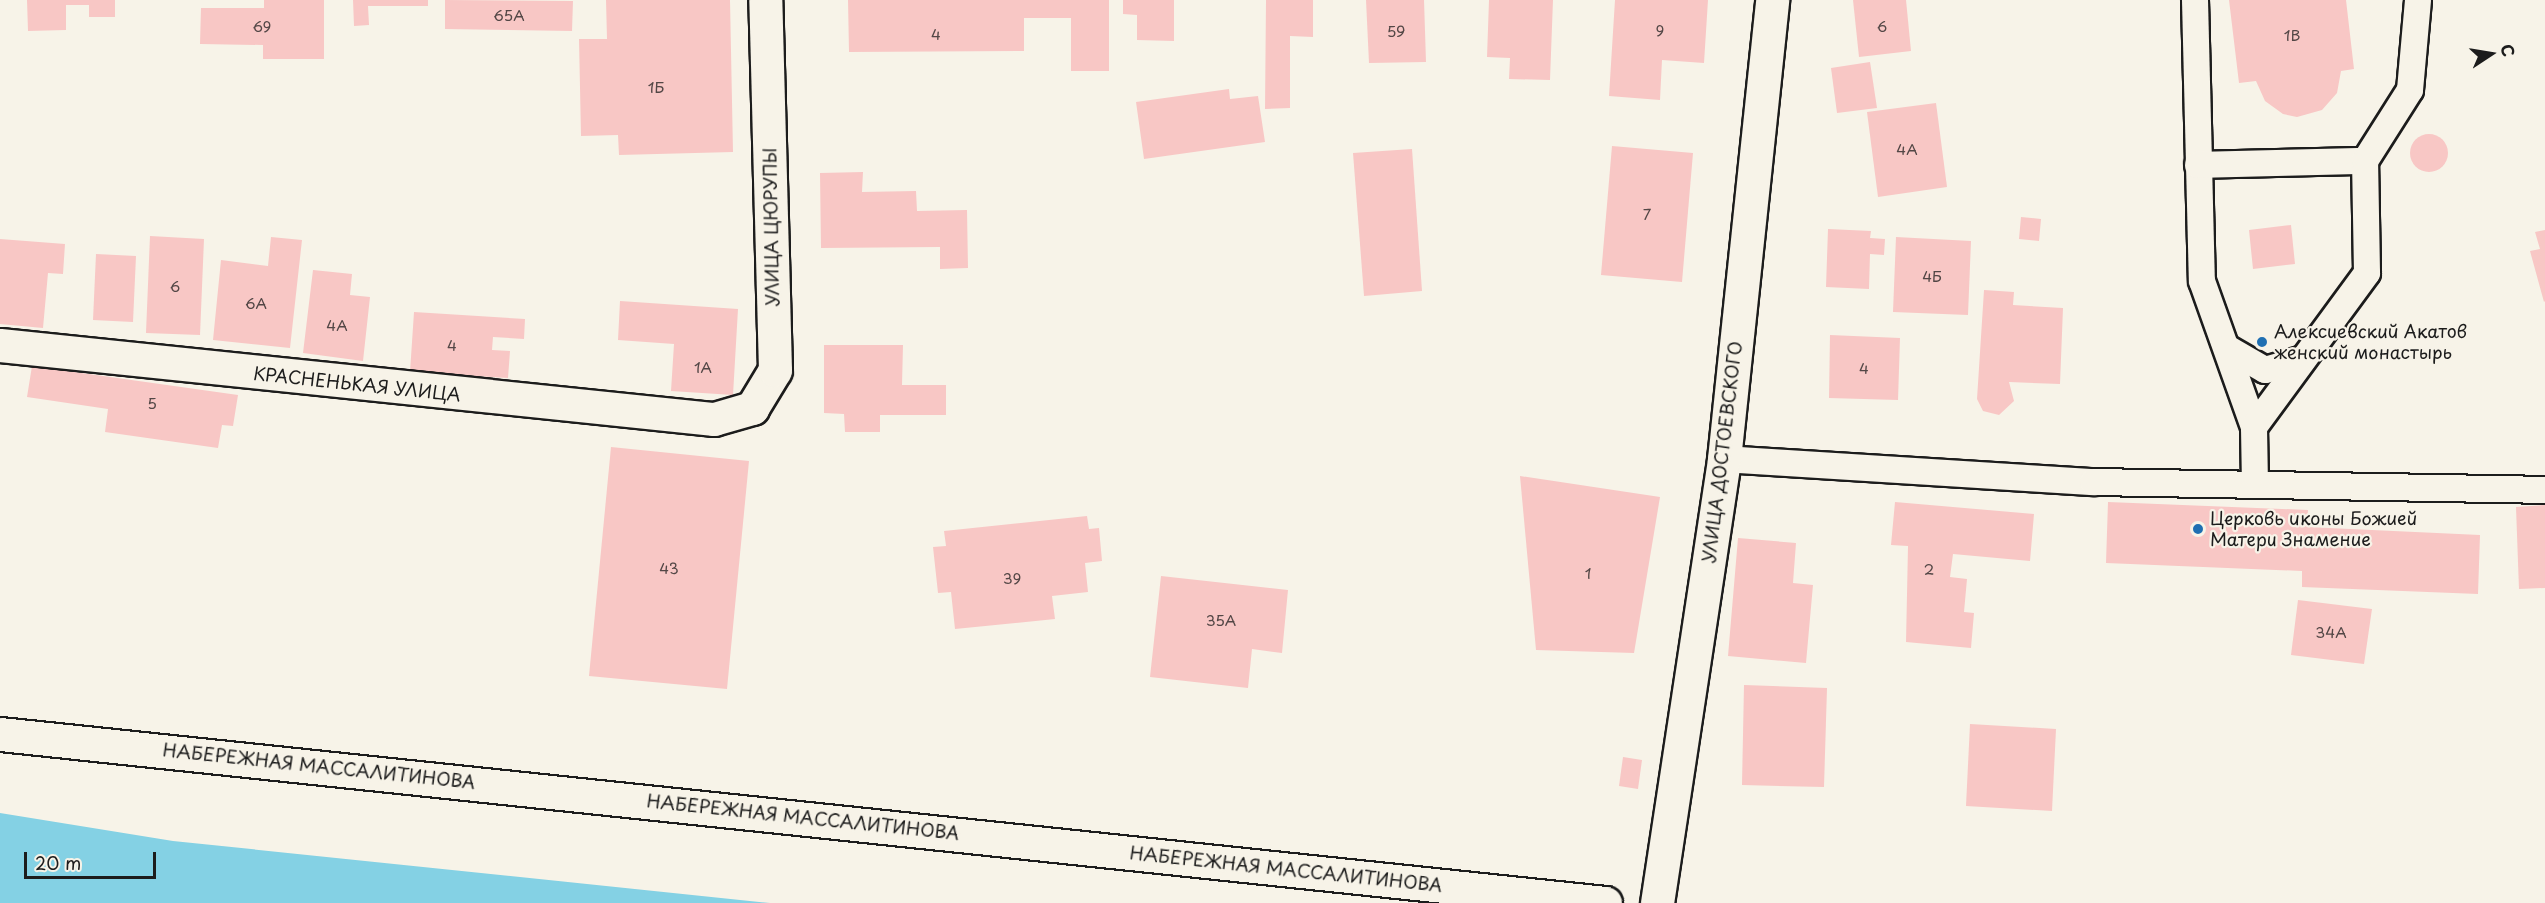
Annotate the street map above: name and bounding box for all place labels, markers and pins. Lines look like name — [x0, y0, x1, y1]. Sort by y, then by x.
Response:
place label: Алексиевский Акатов женский монастырь — [2274, 321, 2468, 364]
marker: Алексиевский Акатов женский монастырь — [2255, 335, 2269, 349]
place label: Церковь иконы Божией Матери Знамение — [2210, 508, 2419, 550]
marker: Церковь иконы Божией Матери Знамение — [2191, 522, 2205, 536]

